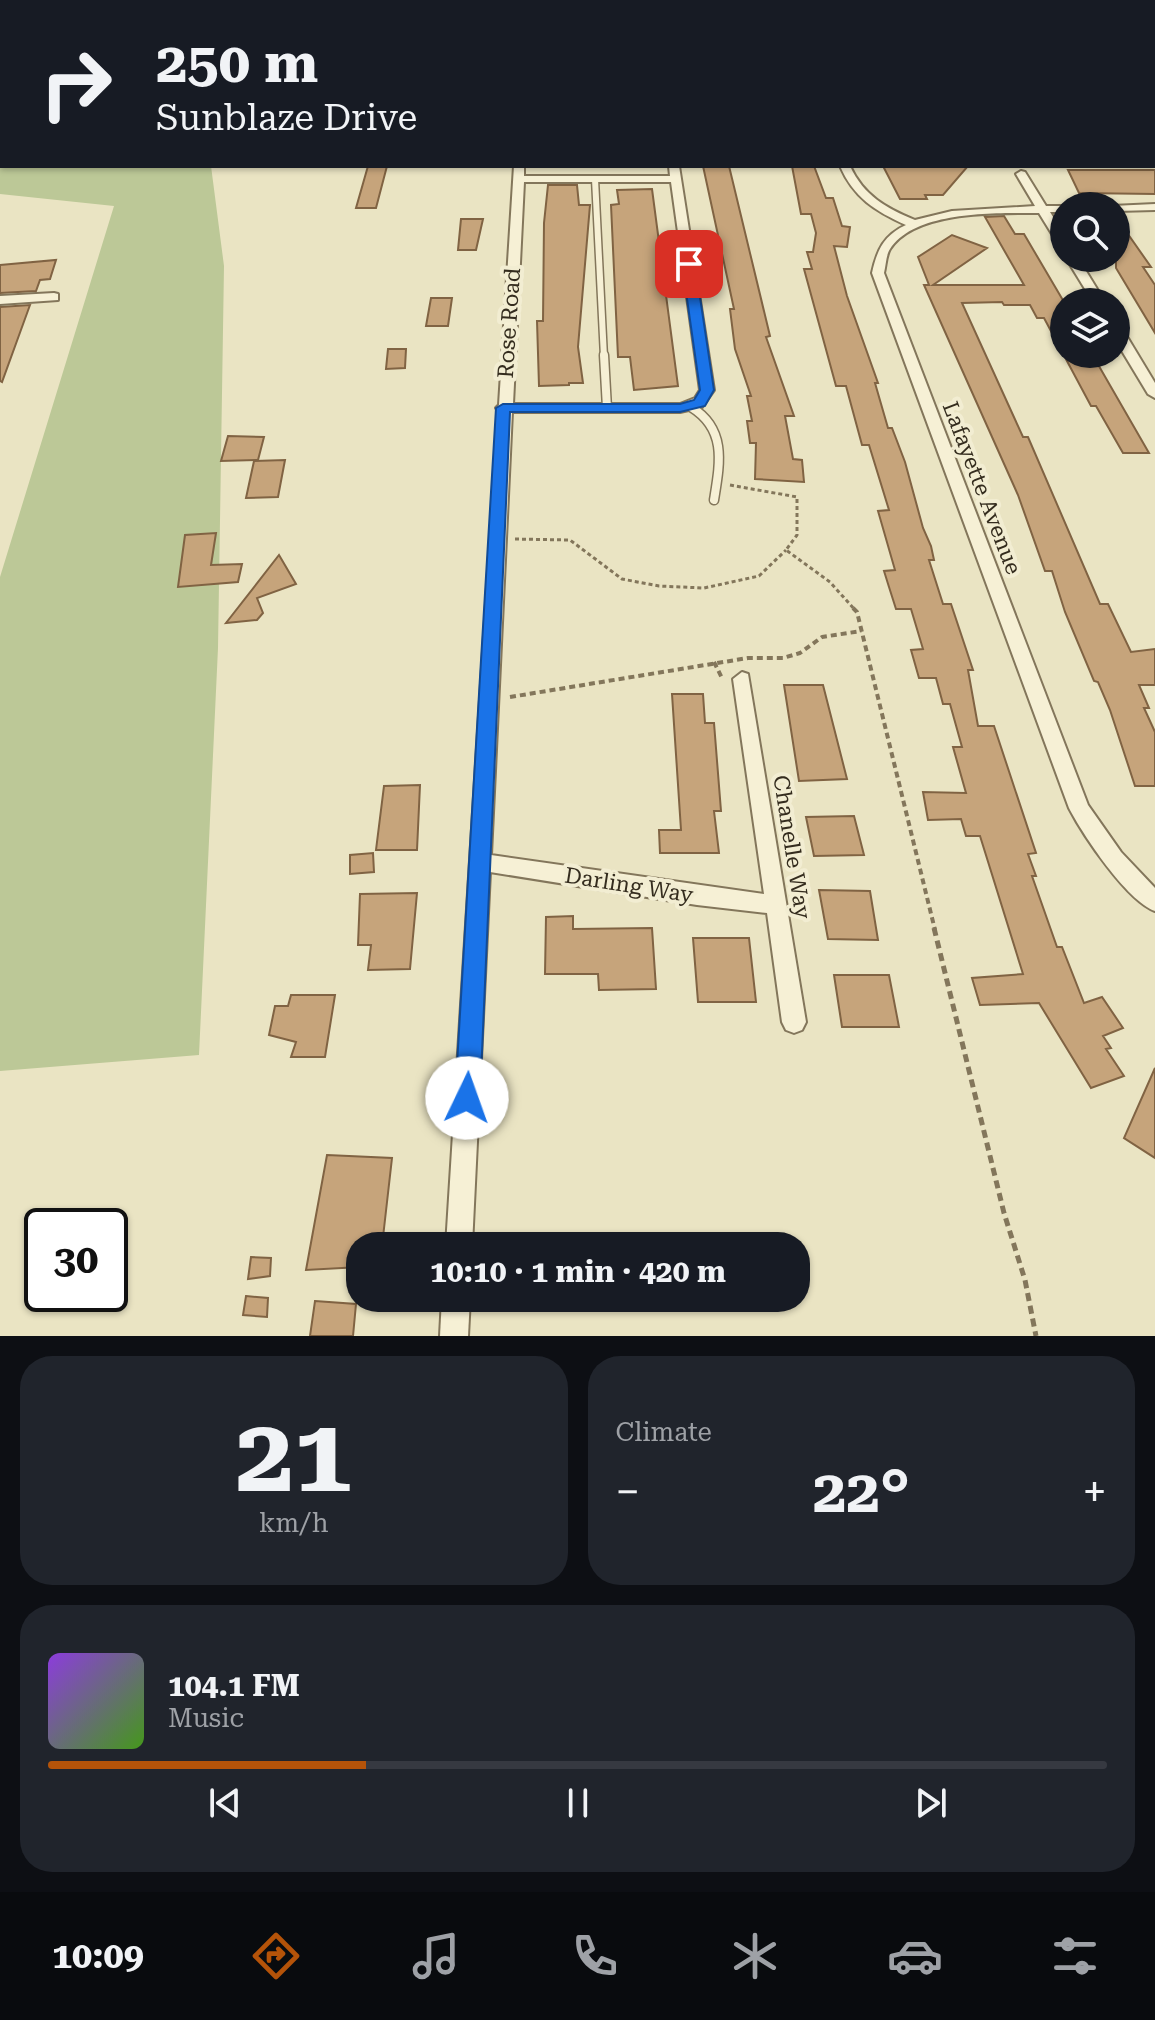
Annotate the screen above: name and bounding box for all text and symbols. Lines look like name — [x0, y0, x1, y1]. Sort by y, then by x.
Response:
text: 250 m — [156, 30, 318, 96]
icon: right — [24, 32, 128, 136]
text: Sunblaze Drive — [156, 97, 417, 139]
map controls — [1050, 192, 1130, 368]
button: search — [1050, 192, 1130, 272]
pin — [655, 230, 723, 298]
icon: arrive — [667, 242, 711, 286]
street label: Rose Road — [493, 267, 525, 379]
button: layers — [1050, 288, 1130, 368]
street label: Lafayette Avenue — [938, 398, 1026, 578]
street label: Chanelle Way — [768, 773, 816, 921]
street label: Darling Way — [563, 862, 695, 908]
position arrow — [425, 1056, 509, 1140]
speed limit sign: 30 — [24, 1208, 128, 1312]
text: 10:10 · 1 min · 420 m — [430, 1254, 726, 1289]
text: 21 — [236, 1395, 352, 1516]
text: Climate — [616, 1417, 712, 1447]
text: 22° — [813, 1456, 910, 1527]
text: − — [616, 1466, 640, 1518]
text: + — [1082, 1466, 1107, 1518]
text: km/h — [259, 1508, 329, 1538]
text: 104.1 FM — [168, 1668, 300, 1703]
text: Music — [168, 1703, 244, 1733]
icon: previous — [203, 1781, 247, 1825]
icon: pause — [556, 1781, 600, 1825]
icon: next — [909, 1781, 953, 1825]
icon: directions — [248, 1928, 304, 1984]
icon: music — [408, 1928, 464, 1984]
icon: phone — [567, 1928, 623, 1984]
icon: climate — [727, 1928, 783, 1984]
icon: car — [887, 1928, 943, 1984]
icon: filters — [1047, 1928, 1103, 1984]
text: 10:09 — [52, 1935, 144, 1977]

